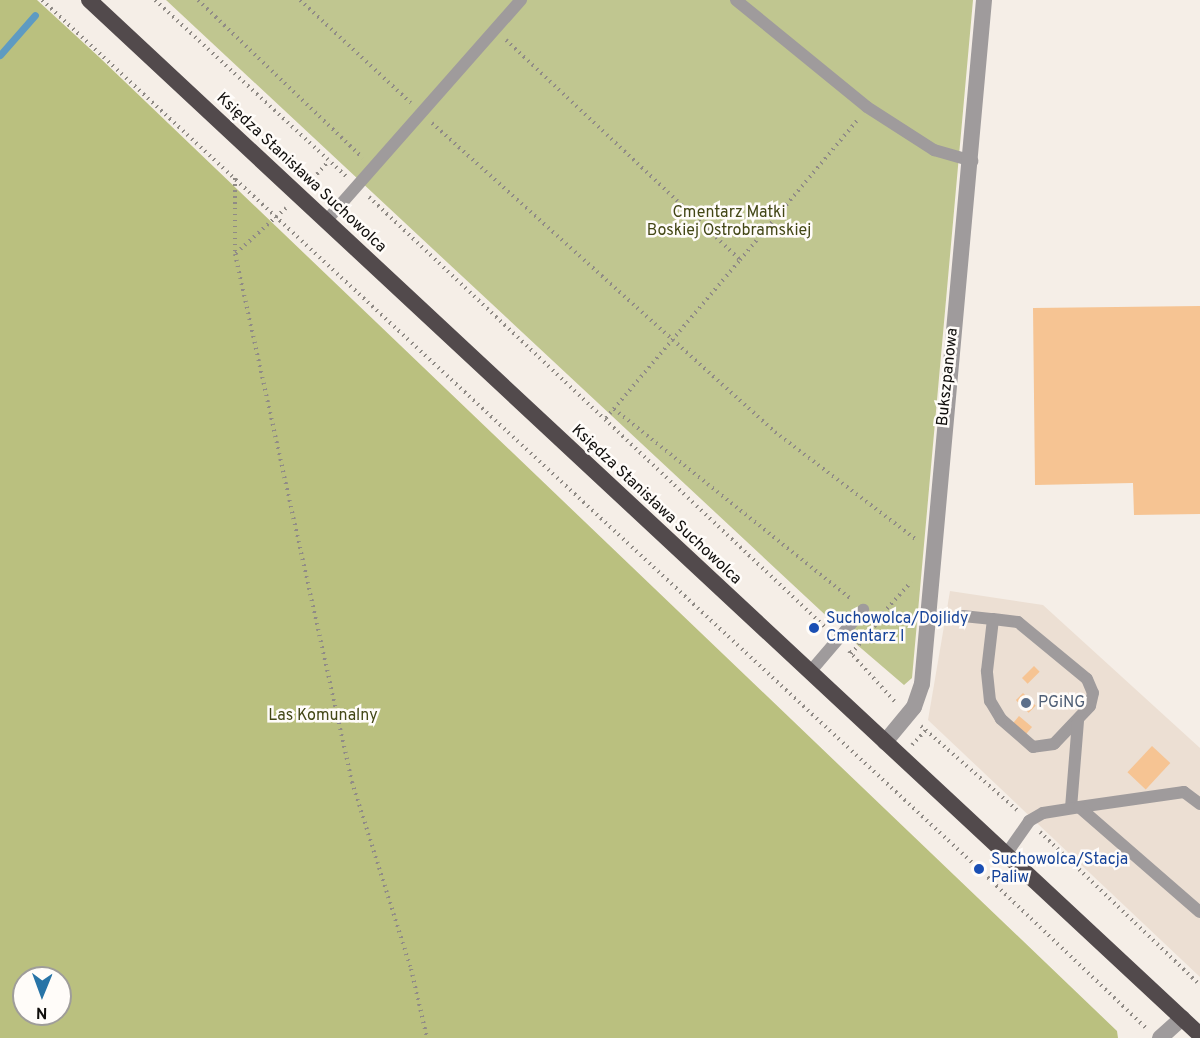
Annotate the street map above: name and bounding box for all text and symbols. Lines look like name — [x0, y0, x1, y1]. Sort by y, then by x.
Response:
street label: Księdza Stanisława Suchowolca — [212, 89, 390, 257]
park label: Cmentarz Matki Boskiej Ostrobramskiej — [647, 203, 811, 241]
street label: Bukszpanowa — [933, 327, 963, 427]
street label: Księdza Stanisława Suchowolca — [567, 421, 745, 589]
place label: Suchowolca/Dojlidy Cmentarz I — [826, 609, 968, 647]
marker: Suchowolca/Dojlidy Cmentarz I — [807, 621, 821, 635]
place label: PGiNG — [1038, 693, 1085, 713]
marker: PGiNG — [1019, 696, 1033, 710]
park label: Las Komunalny — [268, 706, 378, 726]
place label: Suchowolca/Stacja Paliw — [991, 850, 1128, 888]
marker: Suchowolca/Stacja Paliw — [972, 862, 986, 876]
north arrow — [12, 966, 72, 1026]
text: N — [36, 1002, 48, 1022]

